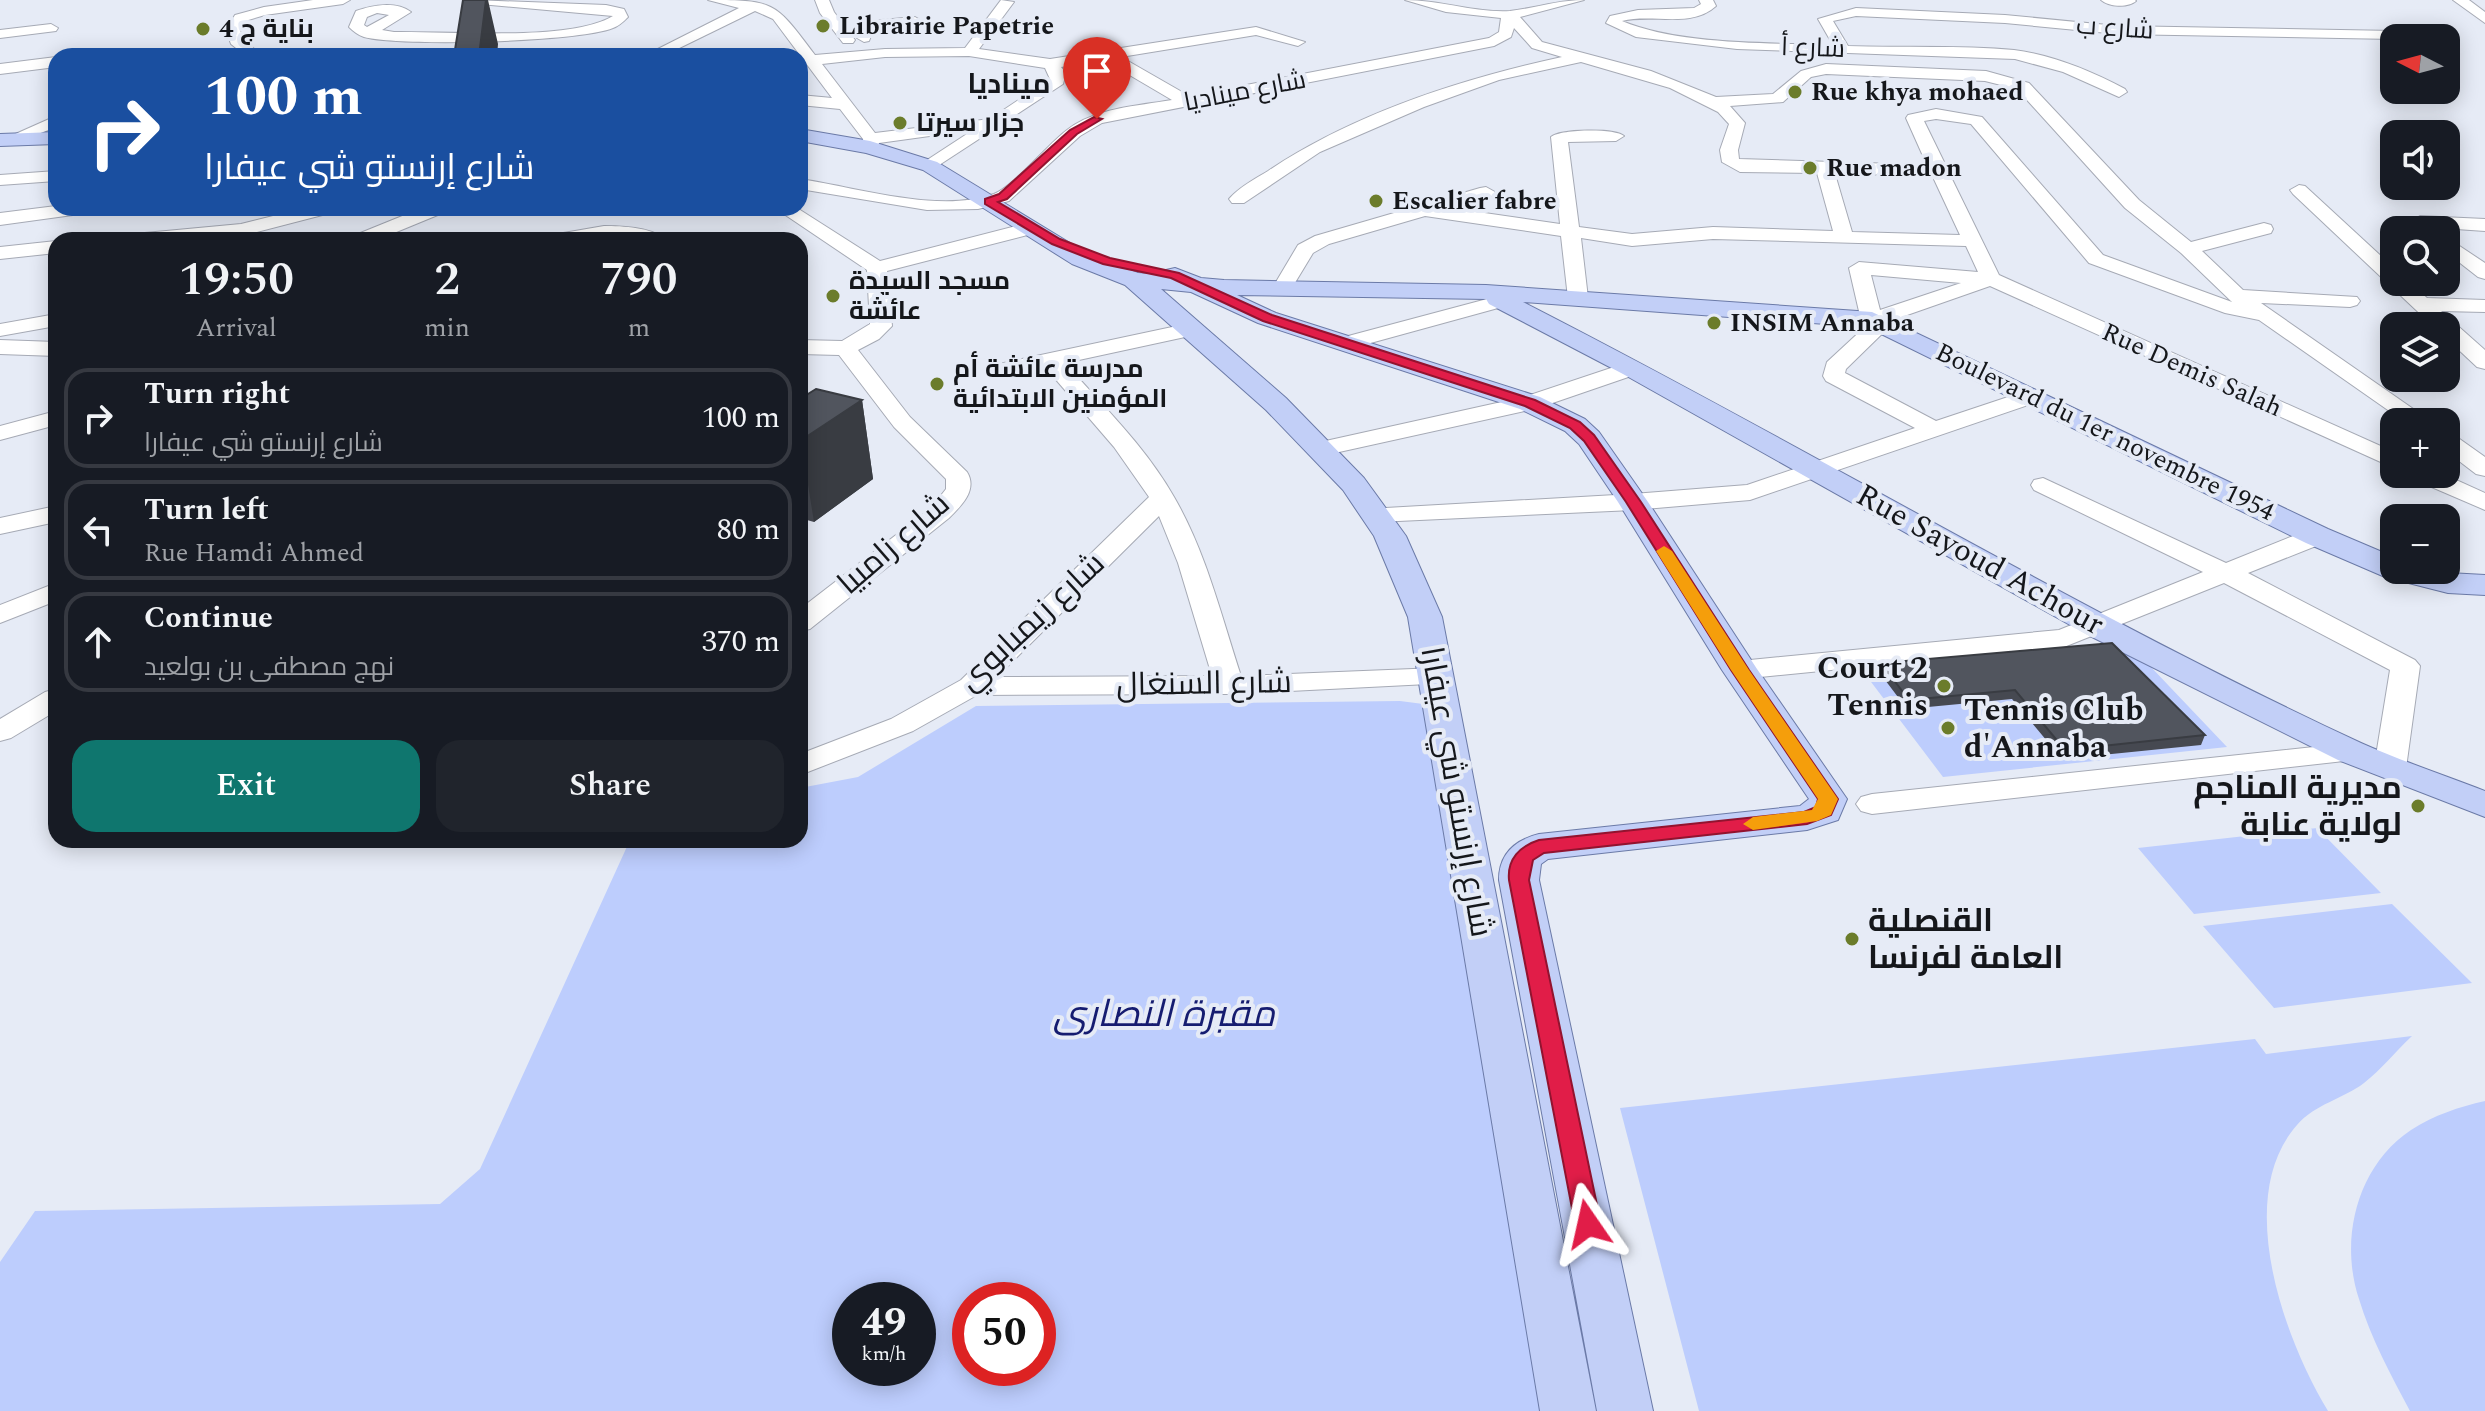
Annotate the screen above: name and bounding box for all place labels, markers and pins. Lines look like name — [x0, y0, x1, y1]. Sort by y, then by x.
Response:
place label: Librairie Papetrie — [839, 6, 1054, 46]
place label: بناية ج 4 — [219, 9, 314, 49]
marker: Librairie Papetrie — [814, 17, 832, 35]
marker: بناية ج 4 — [194, 20, 212, 38]
pin — [1063, 37, 1131, 119]
place label: Rue khya mohaed — [1811, 72, 2024, 112]
marker: Rue khya mohaed — [1786, 83, 1804, 101]
place label: جزار سيرتا — [916, 103, 1024, 143]
marker: جزار سيرتا — [891, 114, 909, 132]
place label: Rue madon — [1826, 148, 1962, 188]
marker: Rue madon — [1801, 159, 1819, 177]
place label: Escalier fabre — [1392, 181, 1557, 221]
marker: Escalier fabre — [1367, 192, 1385, 210]
place label: مسجد السيدة عائشة — [849, 261, 1010, 331]
marker: مسجد السيدة عائشة — [824, 287, 842, 305]
place label: INSIM Annaba — [1730, 303, 1915, 343]
marker: INSIM Annaba — [1705, 314, 1723, 332]
place label: مدرسة عائشة أم المؤمنين الابتدائية — [953, 349, 1167, 419]
marker: مدرسة عائشة أم المؤمنين الابتدائية — [928, 375, 946, 393]
place label: Court 2 Tennis — [1817, 644, 1928, 730]
marker: Court 2 Tennis — [1935, 677, 1953, 695]
place label: Tennis Club d'Annaba — [1964, 686, 2143, 772]
marker: Tennis Club d'Annaba — [1939, 719, 1957, 737]
place label: مديرية المناجم لولاية عنابة — [2193, 764, 2402, 850]
marker: مديرية المناجم لولاية عنابة — [2409, 797, 2427, 815]
place label: القنصلية العامة لفرنسا — [1868, 897, 2063, 983]
marker: القنصلية العامة لفرنسا — [1843, 930, 1861, 948]

